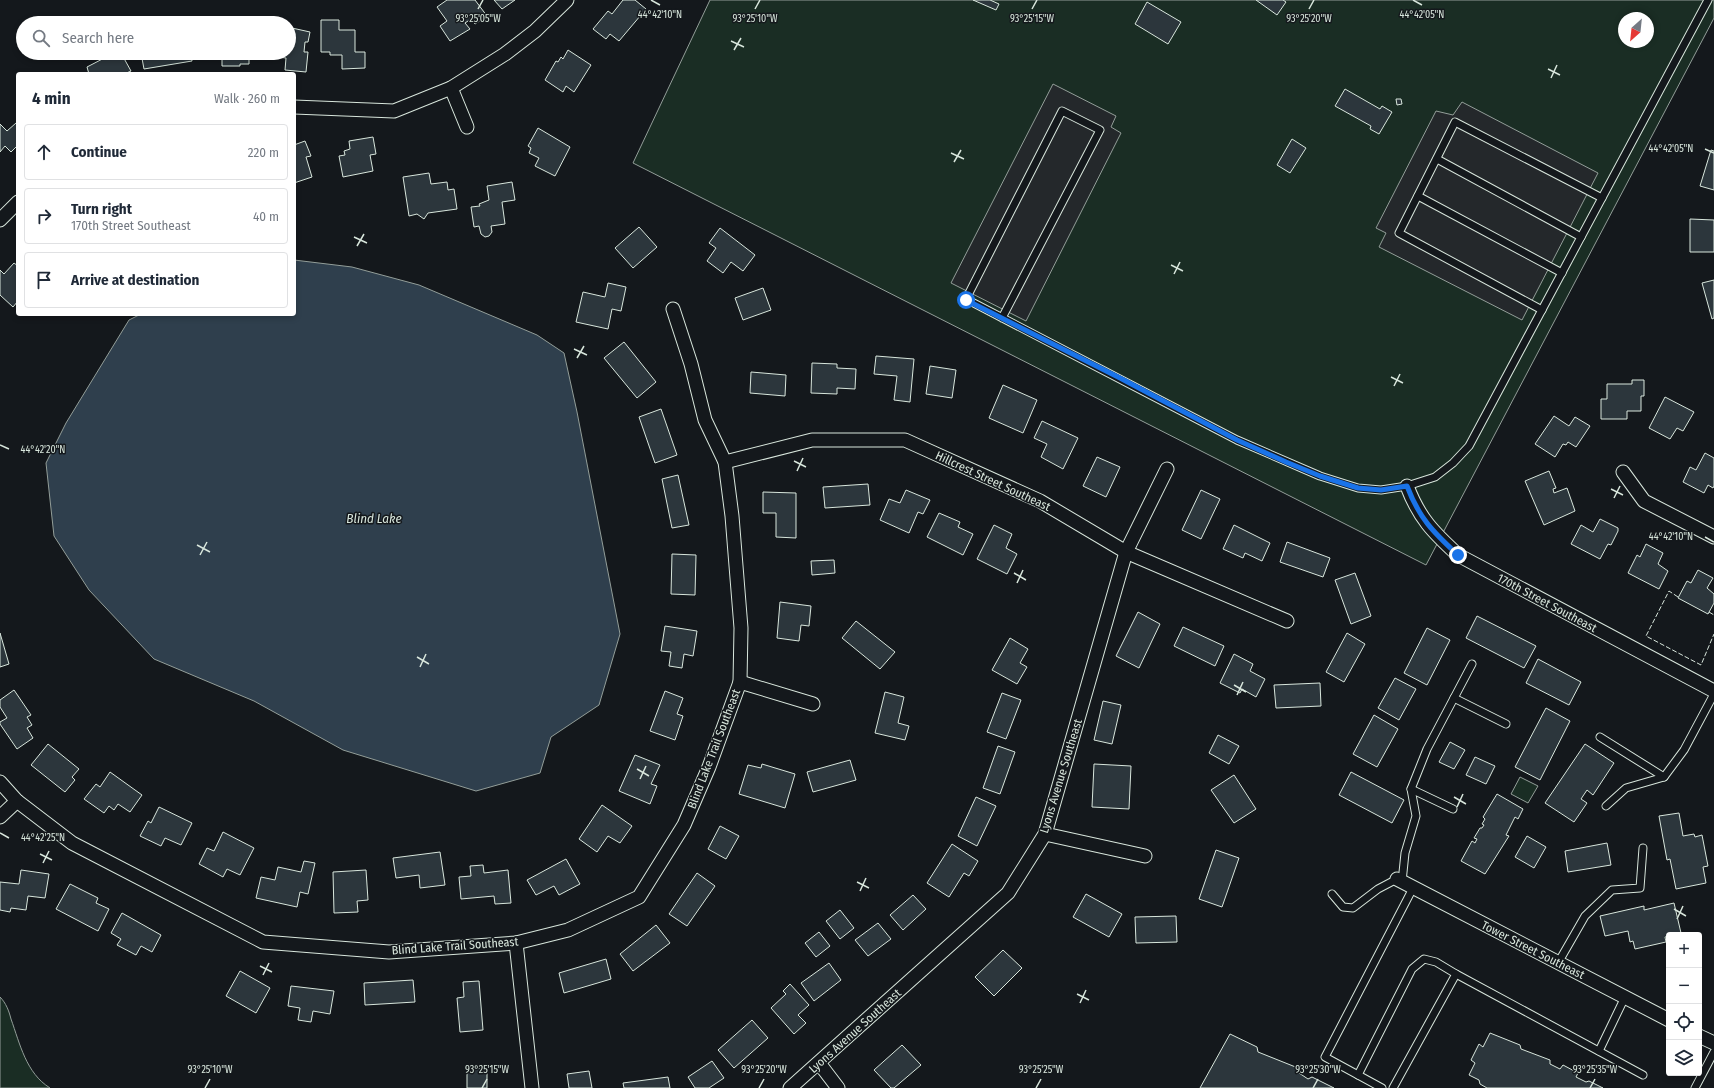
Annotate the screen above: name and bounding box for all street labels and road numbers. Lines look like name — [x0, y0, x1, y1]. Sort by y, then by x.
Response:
street label: Hillcrest Street Southeast — [933, 448, 1053, 514]
street label: 170th Street Southeast — [1495, 571, 1599, 635]
street label: Blind Lake Trail Southeast — [685, 687, 743, 811]
street label: Lyons Avenue Southeast — [1037, 717, 1085, 835]
street label: Tower Street Southeast — [1479, 918, 1587, 982]
street label: Blind Lake Trail Southeast — [391, 935, 519, 957]
street label: Lyons Avenue Southeast — [806, 986, 904, 1076]

